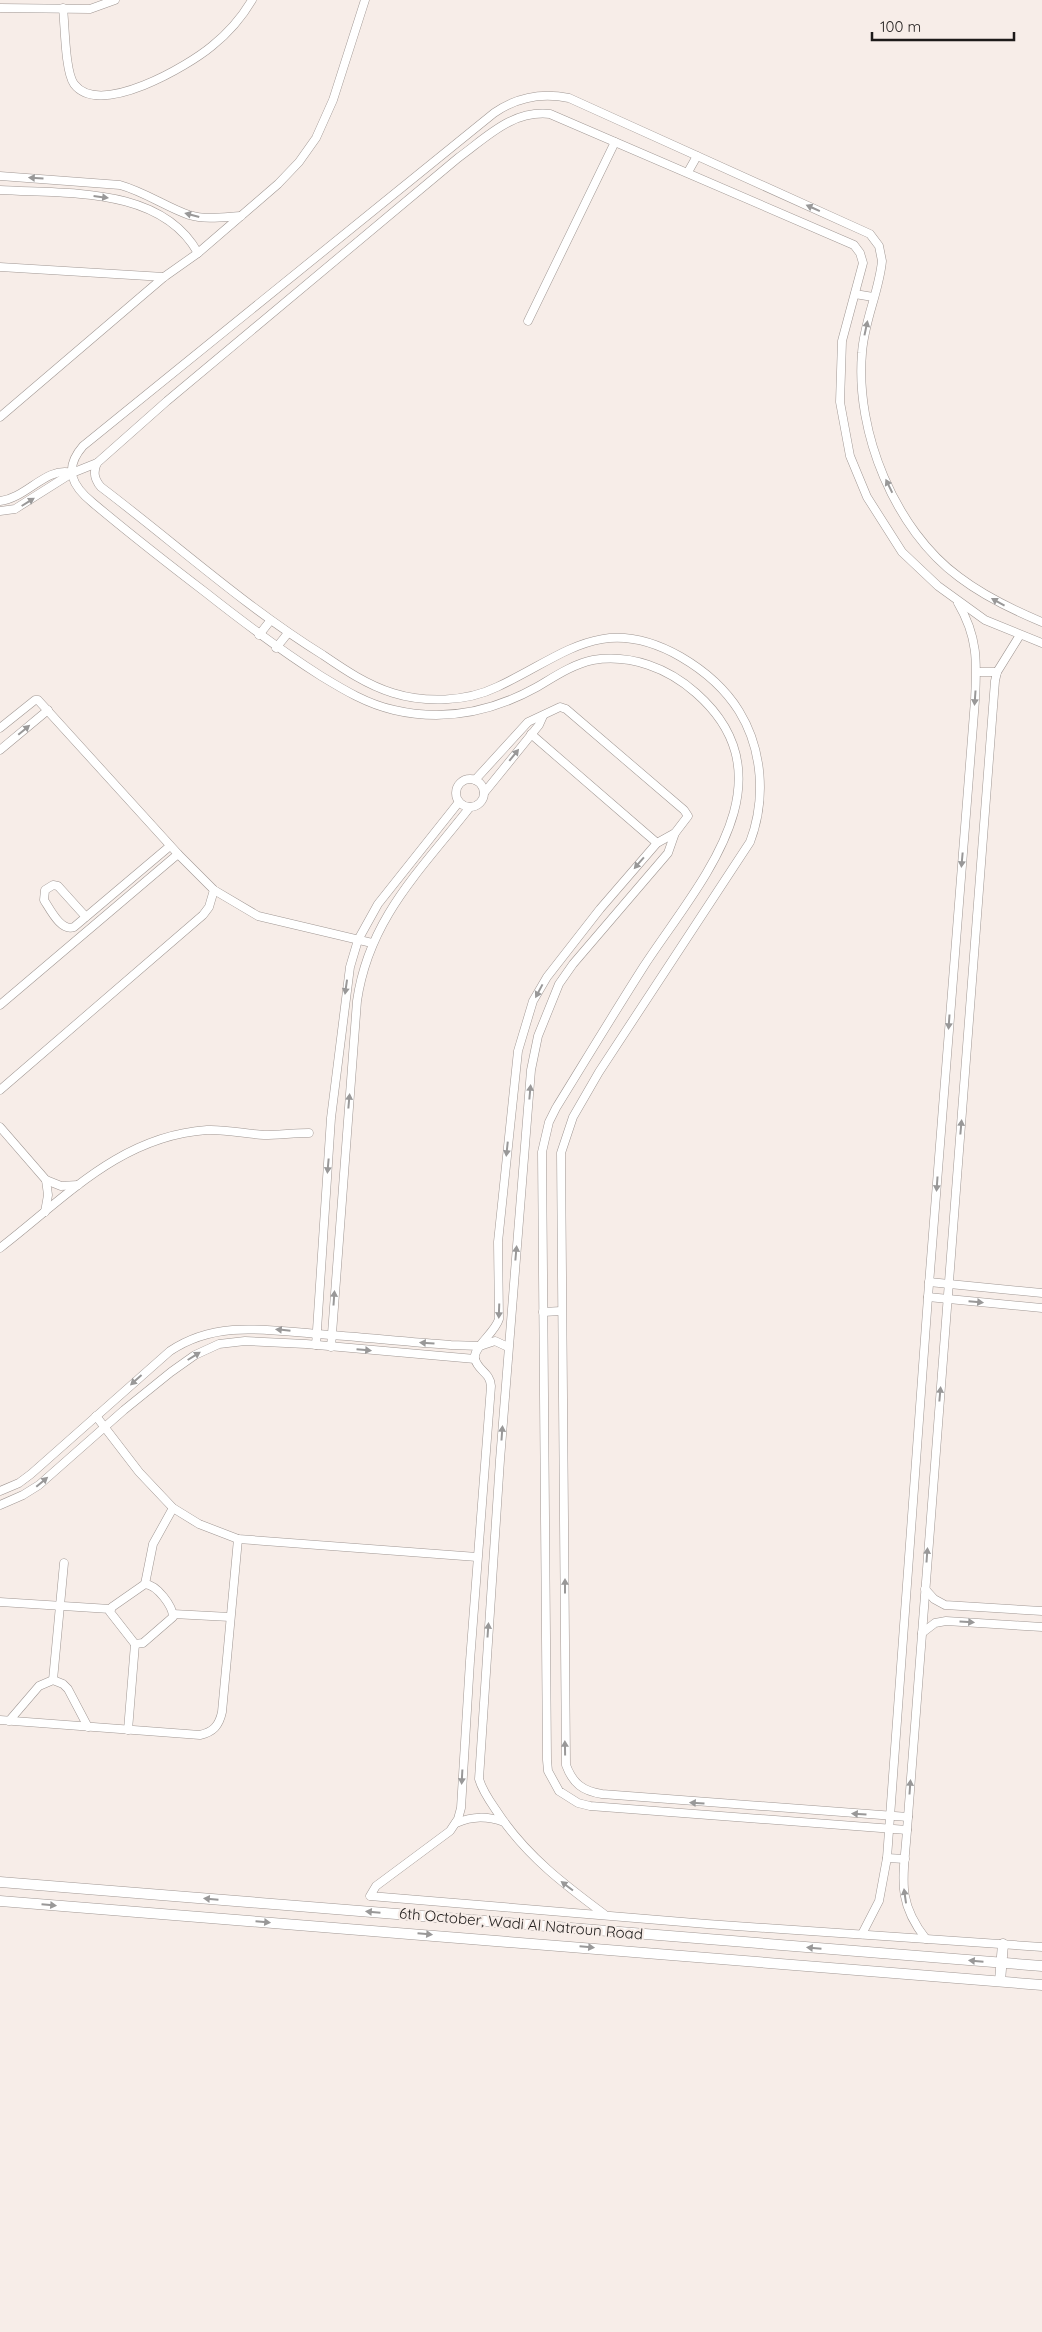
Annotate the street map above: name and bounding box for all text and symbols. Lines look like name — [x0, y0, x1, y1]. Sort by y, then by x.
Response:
scale bar — [872, 10, 1014, 42]
text: 100 m — [880, 17, 921, 36]
one-way arrow — [28, 174, 44, 182]
one-way arrow — [93, 193, 109, 201]
one-way arrow — [806, 204, 820, 212]
one-way arrow — [185, 210, 200, 218]
one-way arrow — [862, 321, 870, 336]
one-way arrow — [885, 479, 893, 493]
one-way arrow — [21, 497, 35, 507]
one-way arrow — [991, 597, 1004, 606]
one-way arrow — [971, 690, 979, 706]
one-way arrow — [17, 724, 30, 735]
one-way arrow — [509, 749, 520, 762]
one-way arrow — [958, 853, 966, 869]
one-way arrow — [633, 857, 644, 870]
one-way arrow — [342, 980, 350, 996]
one-way arrow — [535, 984, 543, 998]
one-way arrow — [945, 1014, 953, 1030]
one-way arrow — [526, 1083, 534, 1099]
one-way arrow — [346, 1093, 354, 1109]
one-way arrow — [957, 1119, 965, 1135]
one-way arrow — [503, 1142, 511, 1158]
one-way arrow — [323, 1159, 331, 1175]
one-way arrow — [932, 1176, 940, 1192]
one-way arrow — [512, 1245, 520, 1261]
one-way arrow — [330, 1290, 338, 1306]
one-way arrow — [968, 1298, 984, 1306]
one-way arrow — [495, 1303, 503, 1319]
one-way arrow — [275, 1326, 291, 1334]
one-way arrow — [419, 1339, 435, 1347]
one-way arrow — [356, 1346, 372, 1354]
one-way arrow — [188, 1351, 201, 1360]
one-way arrow — [131, 1374, 143, 1386]
one-way arrow — [936, 1385, 944, 1401]
one-way arrow — [498, 1425, 506, 1441]
one-way arrow — [36, 1476, 49, 1487]
one-way arrow — [924, 1547, 932, 1563]
one-way arrow — [561, 1577, 569, 1593]
one-way arrow — [959, 1618, 975, 1626]
one-way arrow — [484, 1622, 492, 1638]
one-way arrow — [561, 1740, 569, 1756]
one-way arrow — [458, 1770, 466, 1786]
one-way arrow — [907, 1779, 915, 1795]
one-way arrow — [689, 1798, 705, 1806]
one-way arrow — [851, 1810, 867, 1818]
one-way arrow — [560, 1881, 573, 1892]
one-way arrow — [900, 1888, 908, 1904]
one-way arrow — [203, 1895, 219, 1903]
one-way arrow — [41, 1901, 57, 1909]
street label: 6th October, Wadi Al Natroun Road — [398, 1903, 644, 1944]
one-way arrow — [365, 1908, 381, 1916]
one-way arrow — [255, 1918, 271, 1926]
one-way arrow — [417, 1931, 433, 1939]
one-way arrow — [579, 1944, 595, 1952]
one-way arrow — [806, 1944, 822, 1952]
one-way arrow — [968, 1957, 984, 1965]

